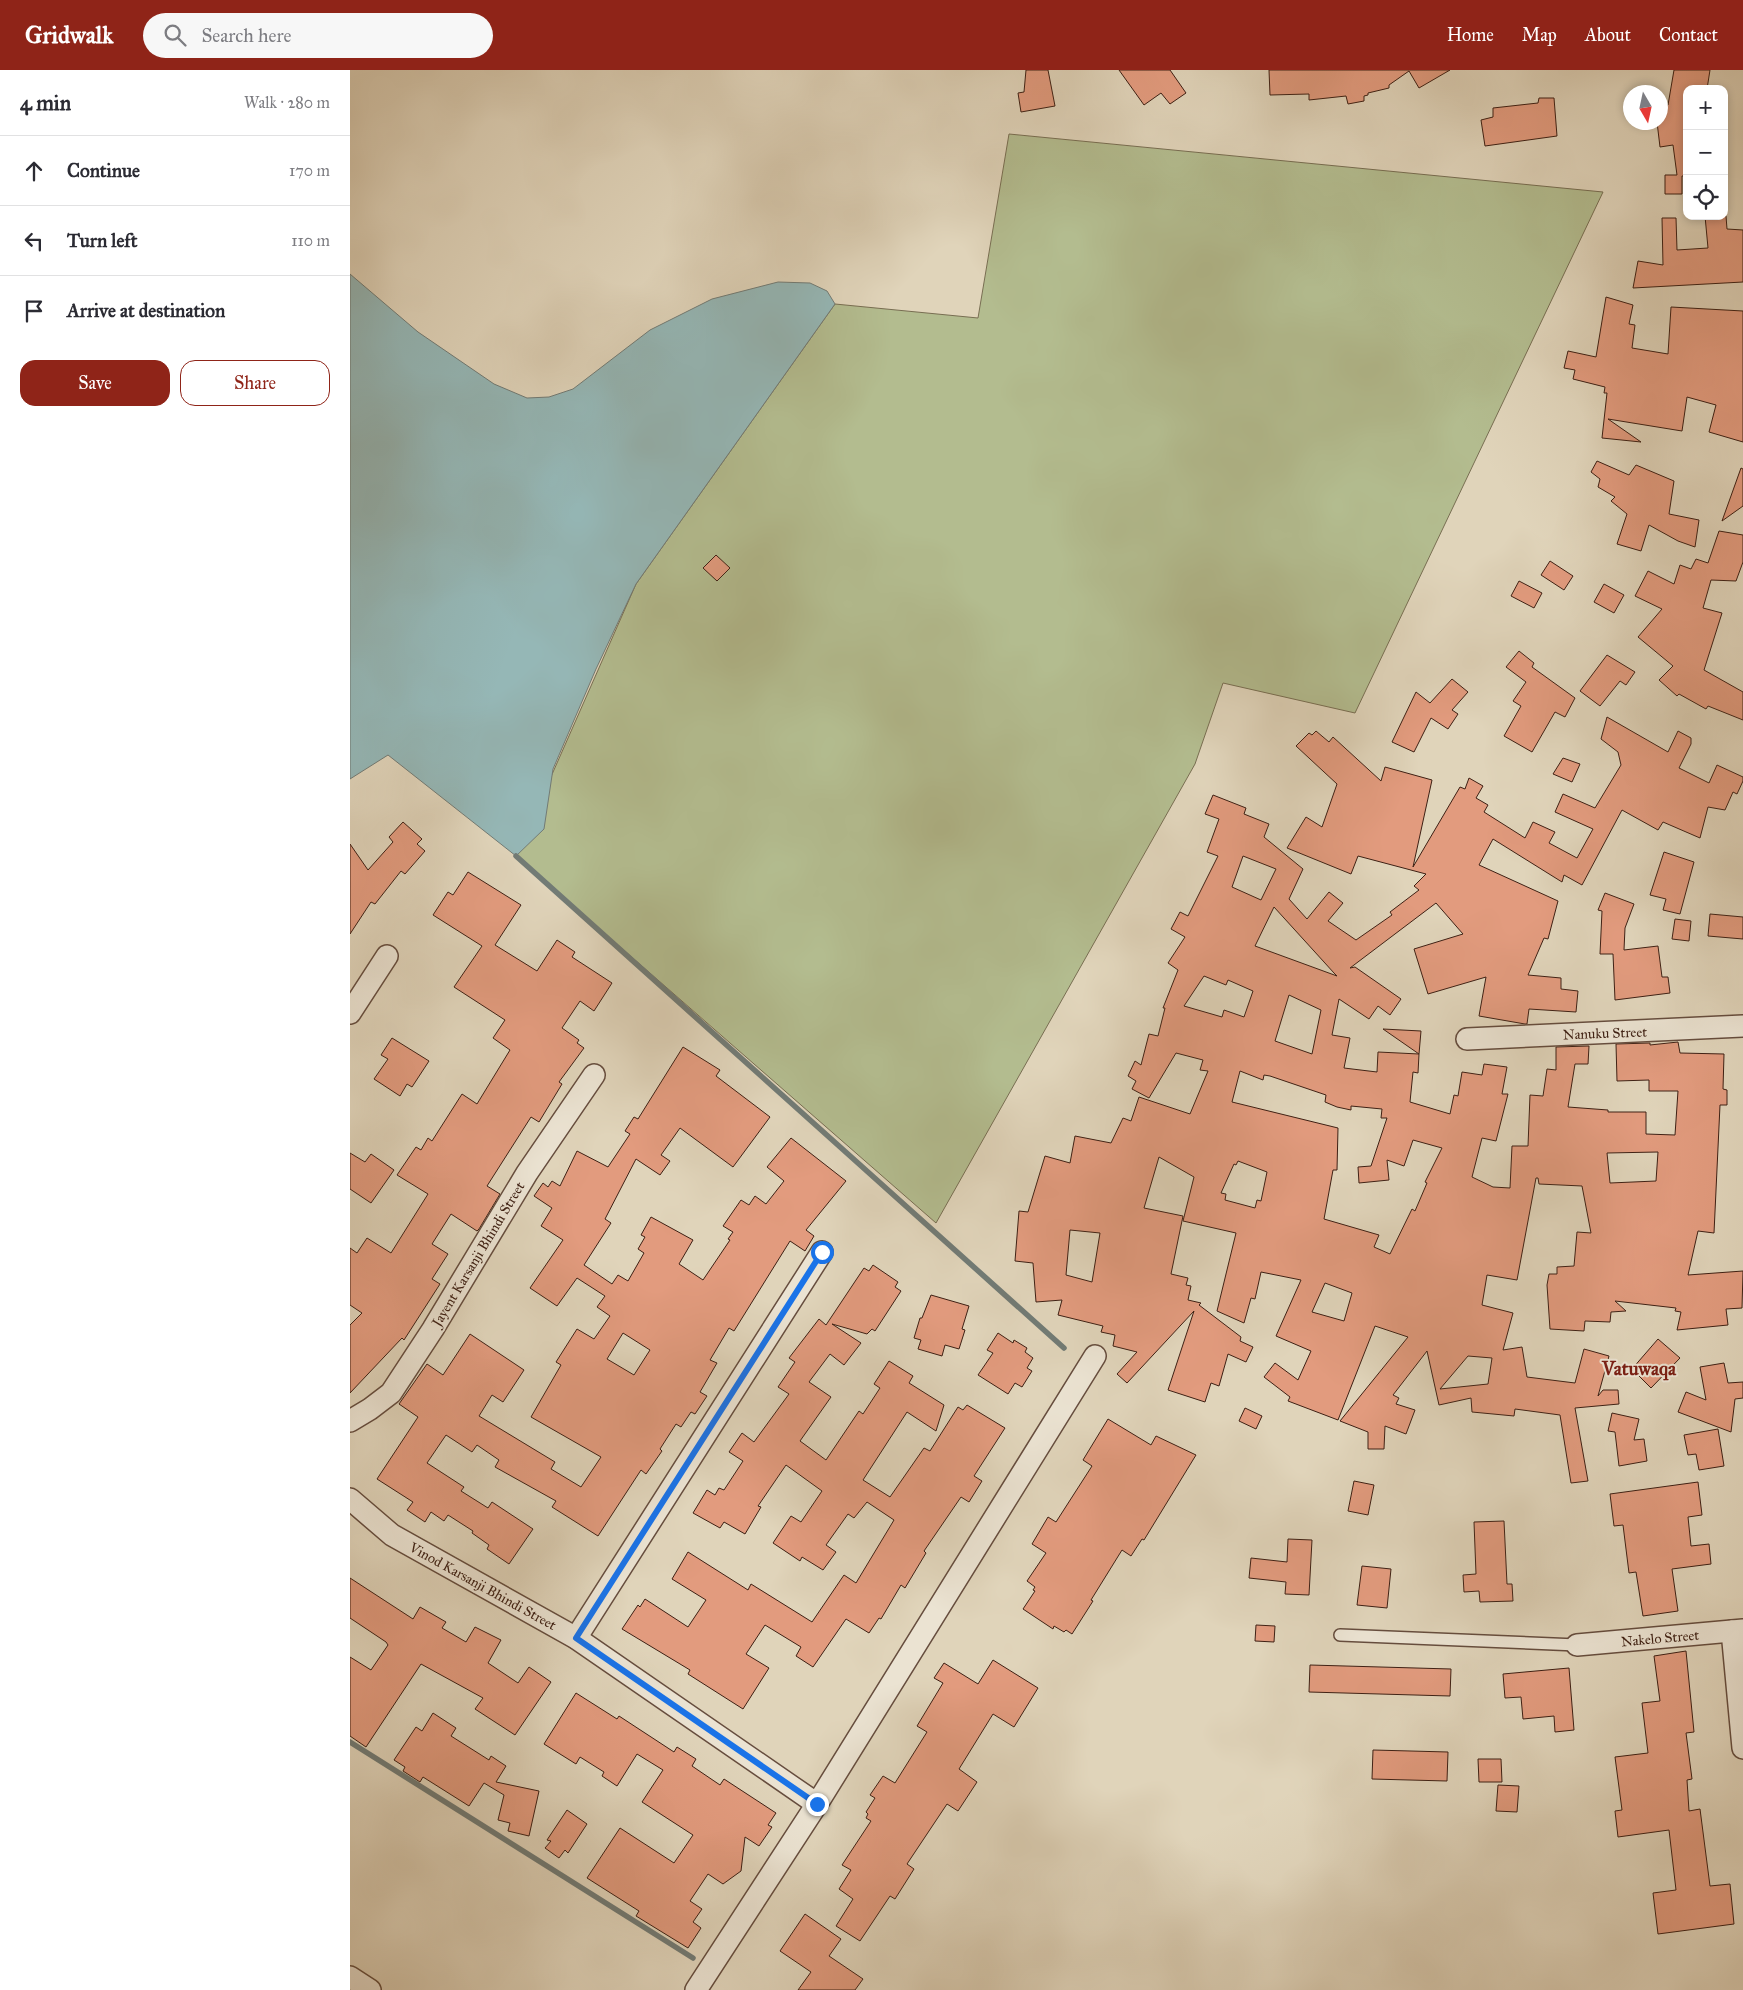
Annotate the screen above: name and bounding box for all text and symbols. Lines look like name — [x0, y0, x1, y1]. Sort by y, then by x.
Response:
search box — [143, 13, 493, 58]
text: Gridwalk — [25, 20, 113, 50]
icon: search — [161, 21, 189, 49]
text: Search here — [201, 24, 291, 47]
text: Home — [1447, 24, 1494, 46]
text: Map — [1522, 24, 1557, 46]
text: About — [1585, 24, 1631, 46]
text: Contact — [1659, 24, 1718, 46]
north arrow — [1623, 85, 1668, 130]
map controls — [1683, 85, 1728, 220]
button: + — [1683, 85, 1728, 130]
text: 4 min — [20, 90, 71, 116]
text: Walk · 280 m — [244, 93, 330, 112]
button: − — [1683, 130, 1728, 175]
icon: ahead — [20, 157, 48, 185]
text: Continue — [67, 159, 140, 182]
text: 170 m — [289, 161, 330, 180]
button: locate — [1683, 175, 1728, 220]
icon: left — [20, 227, 48, 255]
text: Turn left — [67, 229, 137, 252]
text: 110 m — [291, 231, 330, 250]
icon: arrive — [20, 297, 48, 325]
text: Arrive at destination — [67, 299, 225, 322]
button: Save — [20, 360, 170, 406]
button: Share — [180, 360, 330, 406]
street label: Nanuku Street — [1563, 1024, 1647, 1043]
street label: Jayent Karsanji Bhindi Street — [427, 1179, 529, 1332]
route start — [811, 1241, 834, 1264]
district label: Vatuwaqa — [1601, 1357, 1677, 1381]
street label: Vinod Karsanji Bhindi Street — [405, 1538, 559, 1634]
street label: Nakelo Street — [1620, 1627, 1700, 1650]
route end — [806, 1793, 829, 1816]

